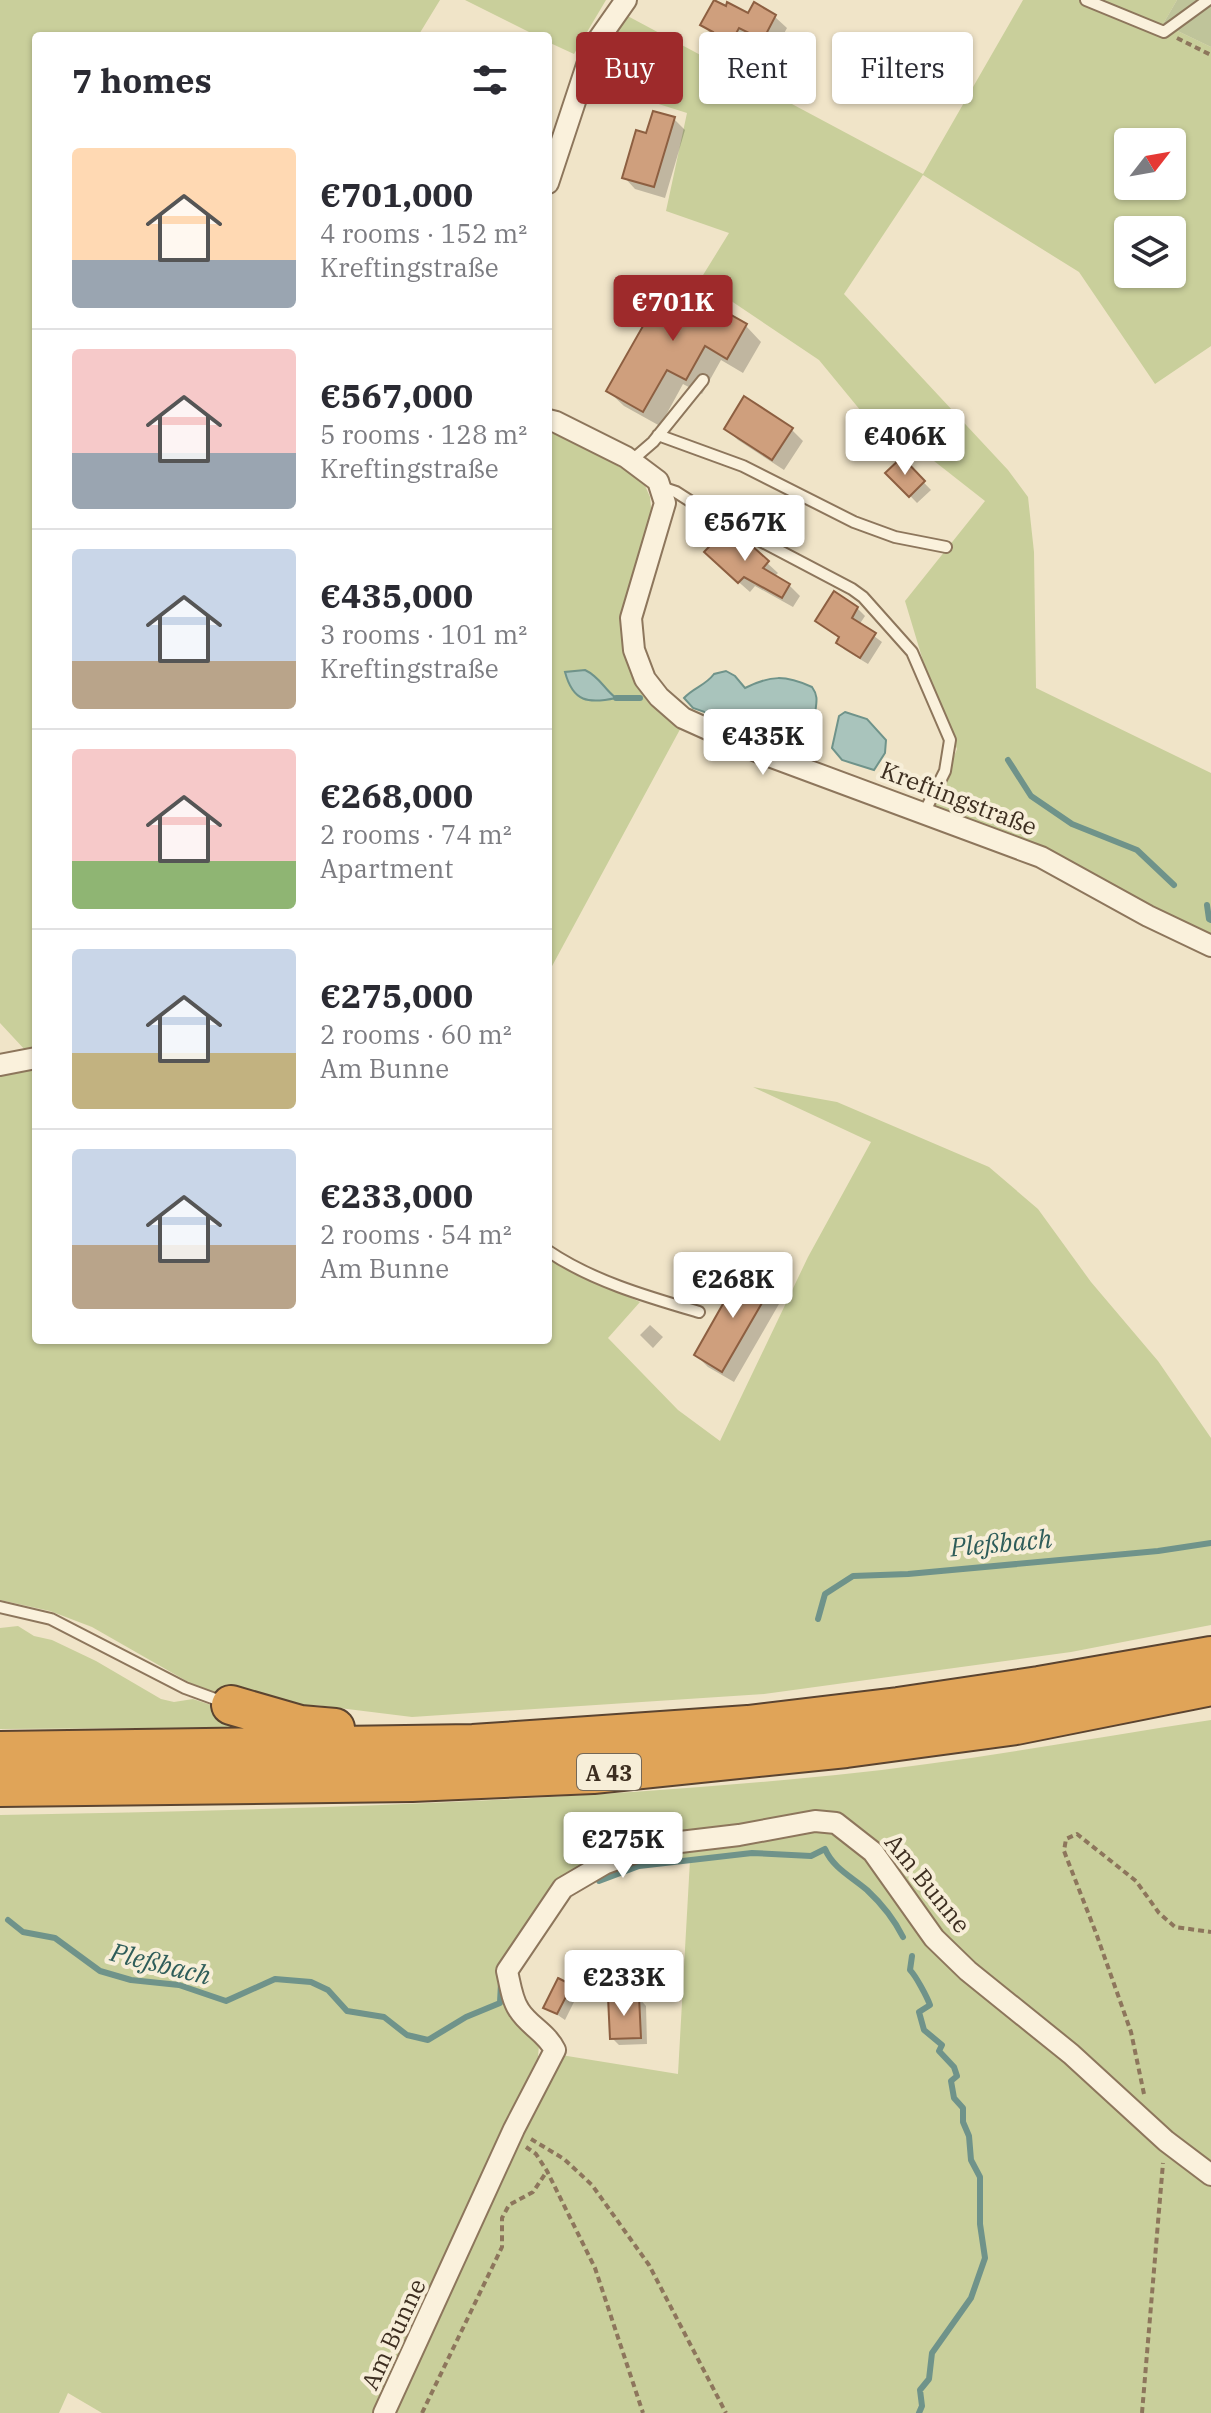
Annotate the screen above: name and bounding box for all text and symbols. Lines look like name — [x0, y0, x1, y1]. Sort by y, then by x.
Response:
chip: Buy — [576, 32, 683, 104]
chip: Rent — [699, 32, 816, 104]
chip: Filters — [832, 32, 973, 104]
text: 7 homes — [72, 58, 212, 102]
icon: filters — [468, 58, 512, 102]
north arrow — [1114, 128, 1186, 200]
map controls — [1114, 128, 1186, 288]
text: €701,000 — [320, 172, 473, 216]
icon: home — [136, 180, 232, 276]
text: 4 rooms · 152 m² — [320, 216, 527, 250]
button: layers — [1114, 216, 1186, 288]
text: Kreftingstraße — [320, 250, 499, 284]
pin: €701K — [617, 275, 729, 343]
text: €701K — [632, 284, 714, 318]
text: €567,000 — [320, 373, 473, 417]
icon: home — [136, 381, 232, 477]
pin: €406K — [849, 409, 961, 477]
text: 5 rooms · 128 m² — [320, 417, 527, 451]
text: €406K — [864, 418, 946, 452]
text: Kreftingstraße — [320, 451, 499, 485]
pin: €567K — [689, 495, 801, 563]
text: €567K — [704, 504, 786, 538]
text: €435,000 — [320, 573, 473, 617]
icon: home — [136, 581, 232, 677]
text: 3 rooms · 101 m² — [320, 617, 527, 651]
text: Kreftingstraße — [320, 651, 499, 685]
pin: €435K — [707, 709, 819, 777]
text: €435K — [722, 718, 804, 752]
street label: Kreftingstraße — [876, 754, 1042, 842]
text: €268,000 — [320, 773, 473, 817]
icon: home — [136, 781, 232, 877]
text: 2 rooms · 74 m² — [320, 817, 512, 851]
text: Apartment — [320, 851, 453, 885]
text: €275,000 — [320, 973, 473, 1017]
icon: home — [136, 981, 232, 1077]
text: 2 rooms · 60 m² — [320, 1017, 512, 1051]
text: Am Bunne — [320, 1051, 449, 1085]
text: €233,000 — [320, 1173, 473, 1217]
icon: home — [136, 1181, 232, 1277]
text: 2 rooms · 54 m² — [320, 1217, 512, 1251]
text: Am Bunne — [320, 1251, 449, 1285]
pin: €268K — [677, 1252, 789, 1320]
text: €268K — [692, 1261, 774, 1295]
water label: Pleßbach — [948, 1521, 1054, 1563]
road number: A 43 — [577, 1754, 641, 1790]
pin: €275K — [567, 1812, 679, 1880]
text: €275K — [582, 1821, 664, 1855]
street label: Am Bunne — [878, 1827, 978, 1939]
water label: Pleßbach — [106, 1934, 215, 1992]
pin: €233K — [568, 1950, 680, 2018]
text: €233K — [583, 1959, 665, 1993]
street label: Am Bunne — [353, 2273, 433, 2395]

